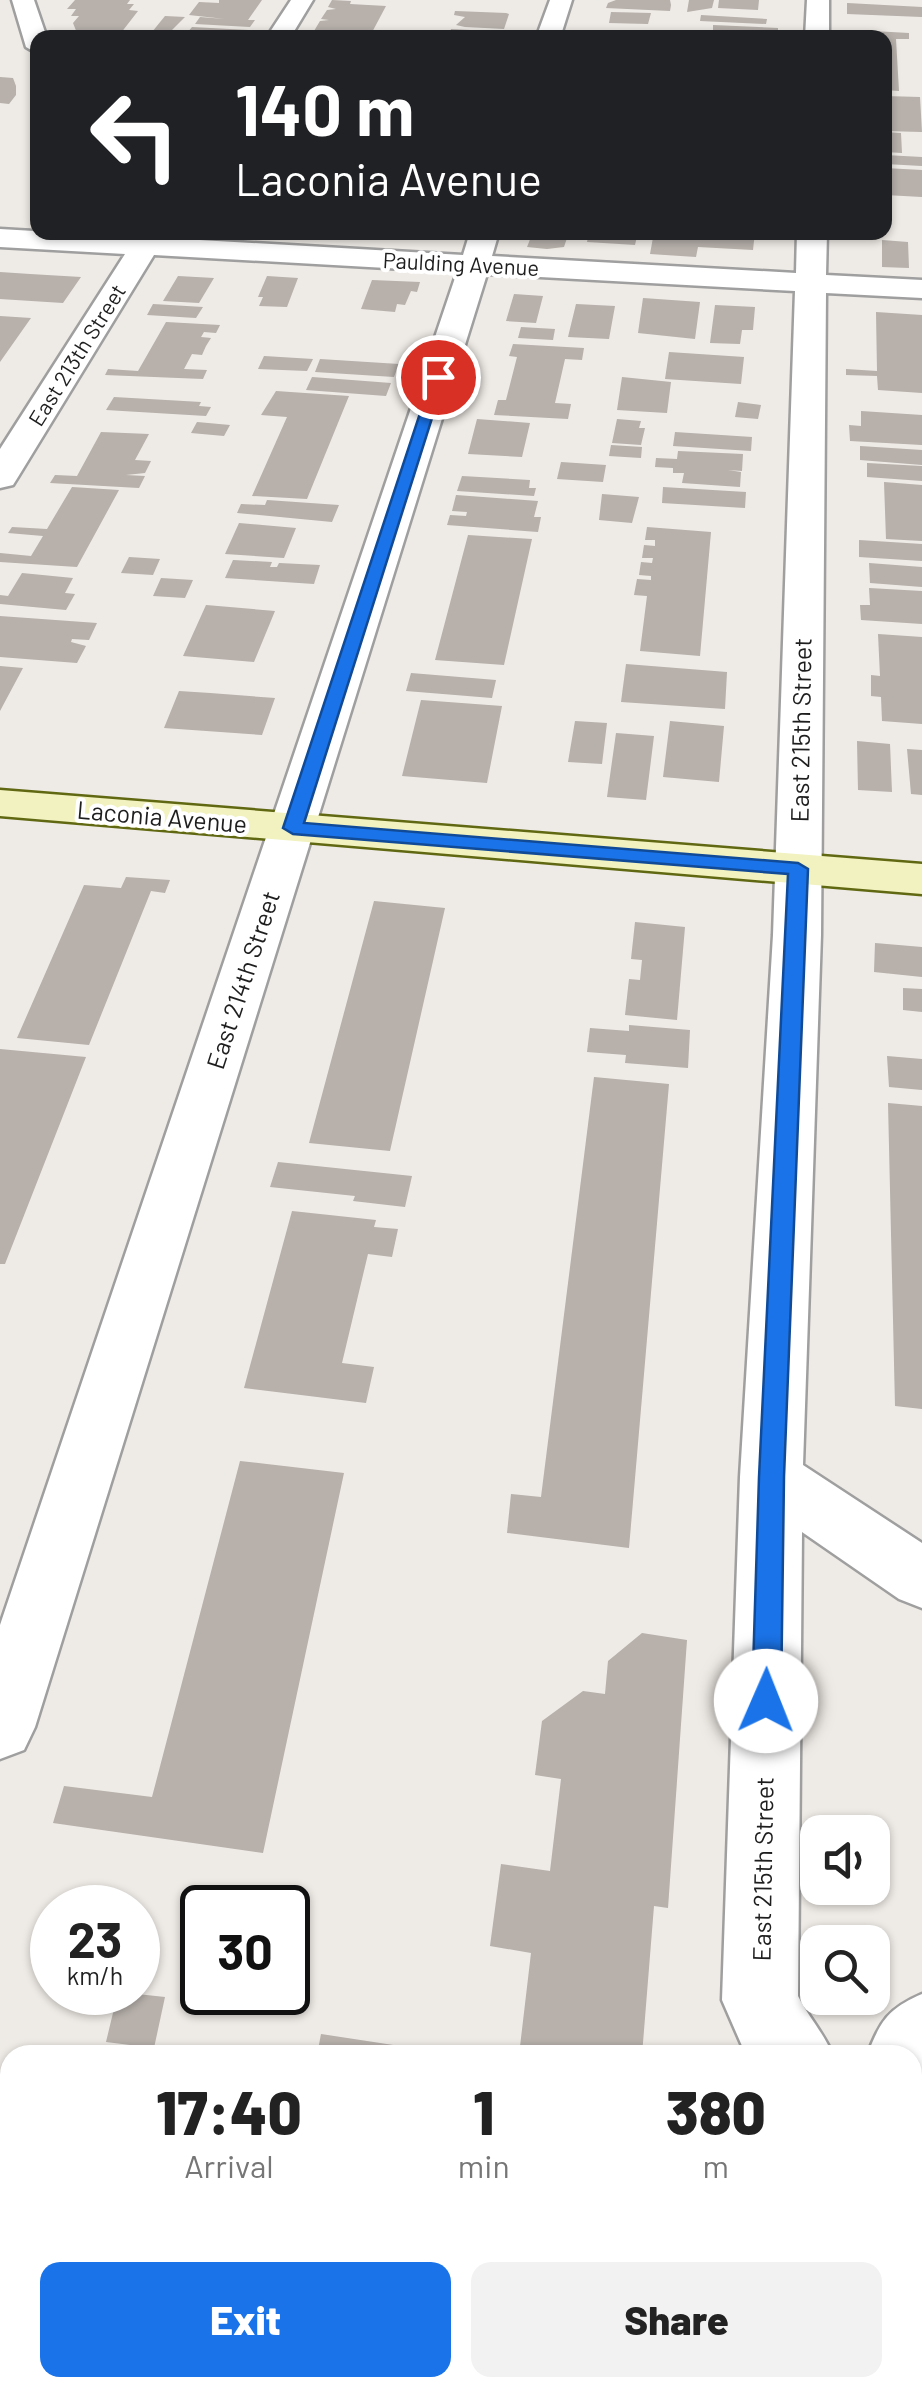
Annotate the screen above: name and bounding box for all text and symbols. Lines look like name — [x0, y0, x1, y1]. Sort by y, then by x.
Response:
text: 140 m — [235, 66, 414, 150]
icon: left — [70, 70, 200, 200]
text: Laconia Avenue — [235, 151, 542, 205]
street label: Paulding Avenue — [382, 246, 540, 280]
street label: East 213th Street — [22, 279, 130, 430]
pin — [396, 335, 481, 420]
icon: arrive — [411, 350, 466, 405]
street label: East 215th Street — [783, 637, 817, 822]
street label: Laconia Avenue — [76, 794, 248, 838]
street label: East 214th Street — [199, 887, 285, 1072]
position arrow — [714, 1649, 818, 1753]
street label: East 215th Street — [745, 1776, 779, 1961]
map controls — [800, 1815, 890, 2015]
button: sound — [800, 1815, 890, 1905]
speed limit sign: 30 — [180, 1885, 310, 2015]
text: 23 — [68, 1908, 122, 1968]
button: search — [800, 1925, 890, 2015]
text: km/h — [67, 1960, 123, 1990]
text: 17:40 — [156, 2075, 302, 2147]
text: 1 — [473, 2075, 494, 2147]
text: 380 — [666, 2075, 766, 2147]
text: Arrival — [184, 2146, 274, 2184]
text: min — [458, 2146, 510, 2184]
text: m — [703, 2146, 729, 2184]
button: Exit — [40, 2262, 451, 2377]
button: Share — [471, 2262, 882, 2377]

